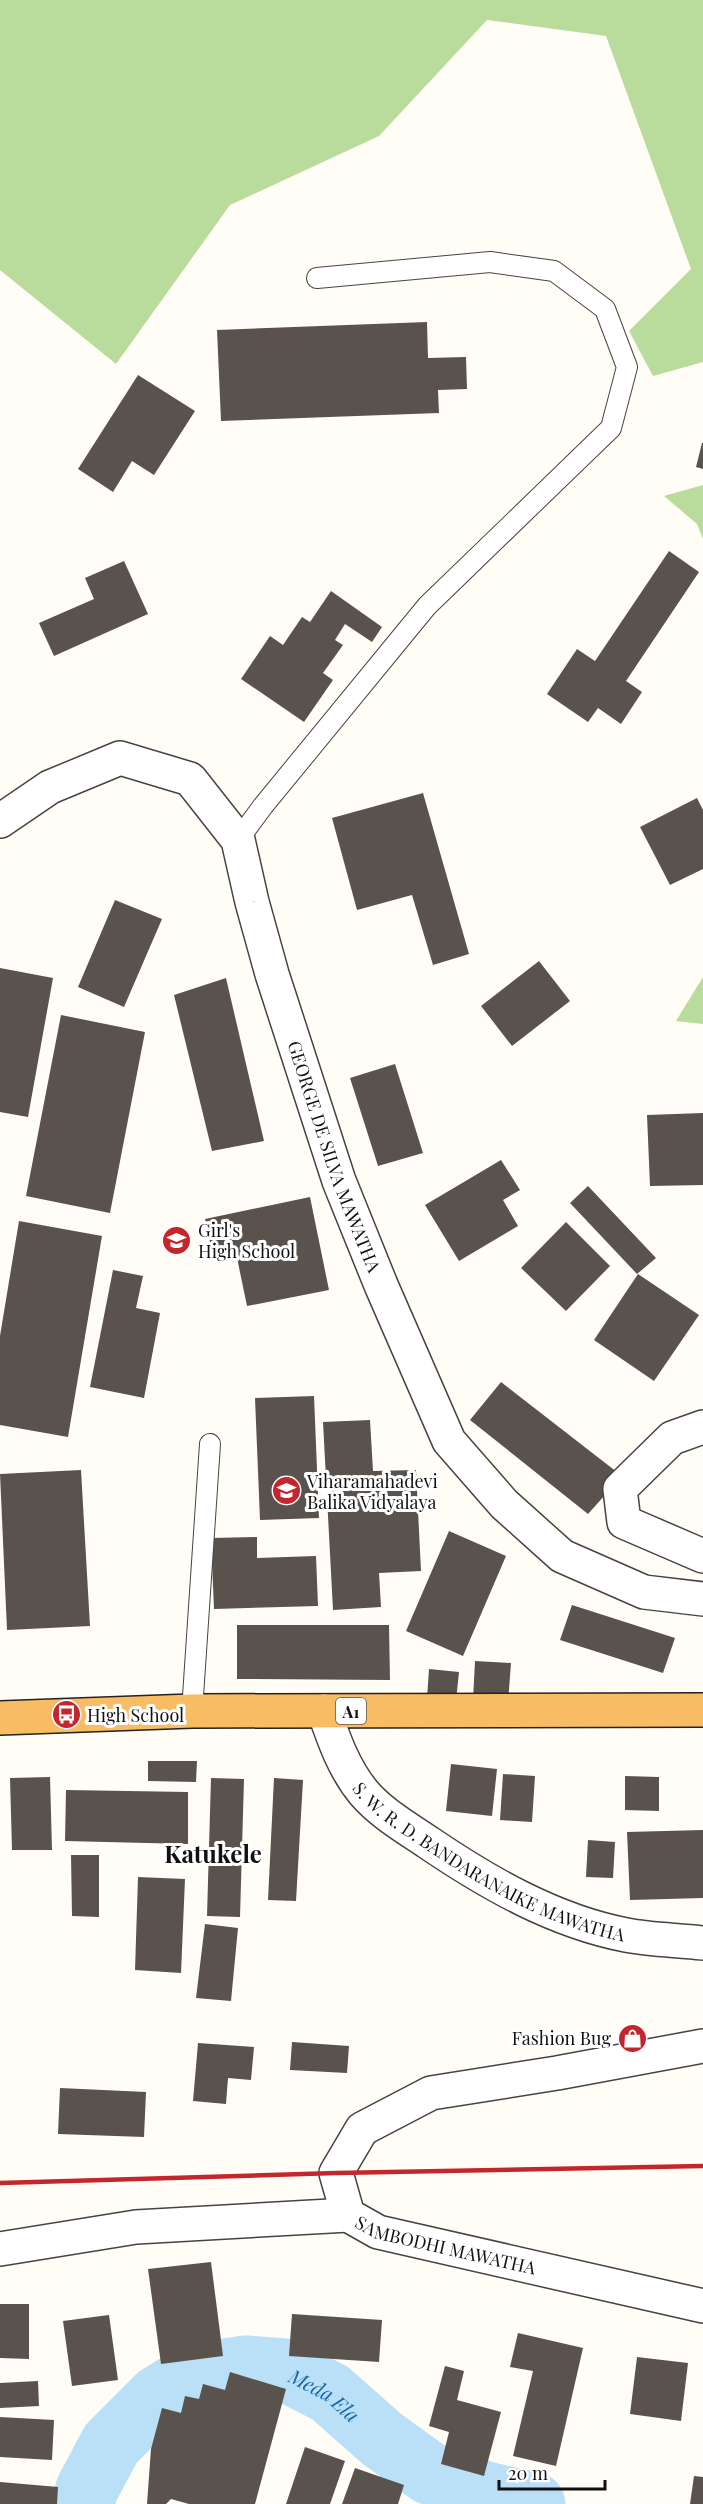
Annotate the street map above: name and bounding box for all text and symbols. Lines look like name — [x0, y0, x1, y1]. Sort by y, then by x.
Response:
street label: GEORGE DE SILVA MAWATHA — [282, 1038, 387, 1276]
place label: Girl's High School — [198, 1218, 295, 1263]
school or university icon: Girl's High School — [161, 1224, 193, 1256]
place label: Viharamahadevi Balika Vidyalaya — [306, 1469, 438, 1514]
school or university icon: Viharamahadevi Balika Vidyalaya — [270, 1475, 302, 1507]
road number: A1 — [336, 1698, 366, 1724]
bus stop icon: High School — [50, 1699, 82, 1731]
place label: High School — [87, 1703, 184, 1727]
street label: S. W. R. D. BANDARANAIKE MAWATHA — [348, 1777, 628, 1947]
district label: Katukele — [164, 1837, 262, 1869]
shop icon: Fashion Bug — [616, 2022, 648, 2054]
place label: Fashion Bug — [512, 2026, 611, 2050]
street label: SAMBODHI MAWATHA — [351, 2210, 539, 2280]
water label: Meda Ela — [284, 2361, 366, 2427]
scale bar — [499, 2453, 606, 2491]
text: 20 m — [508, 2461, 548, 2485]

